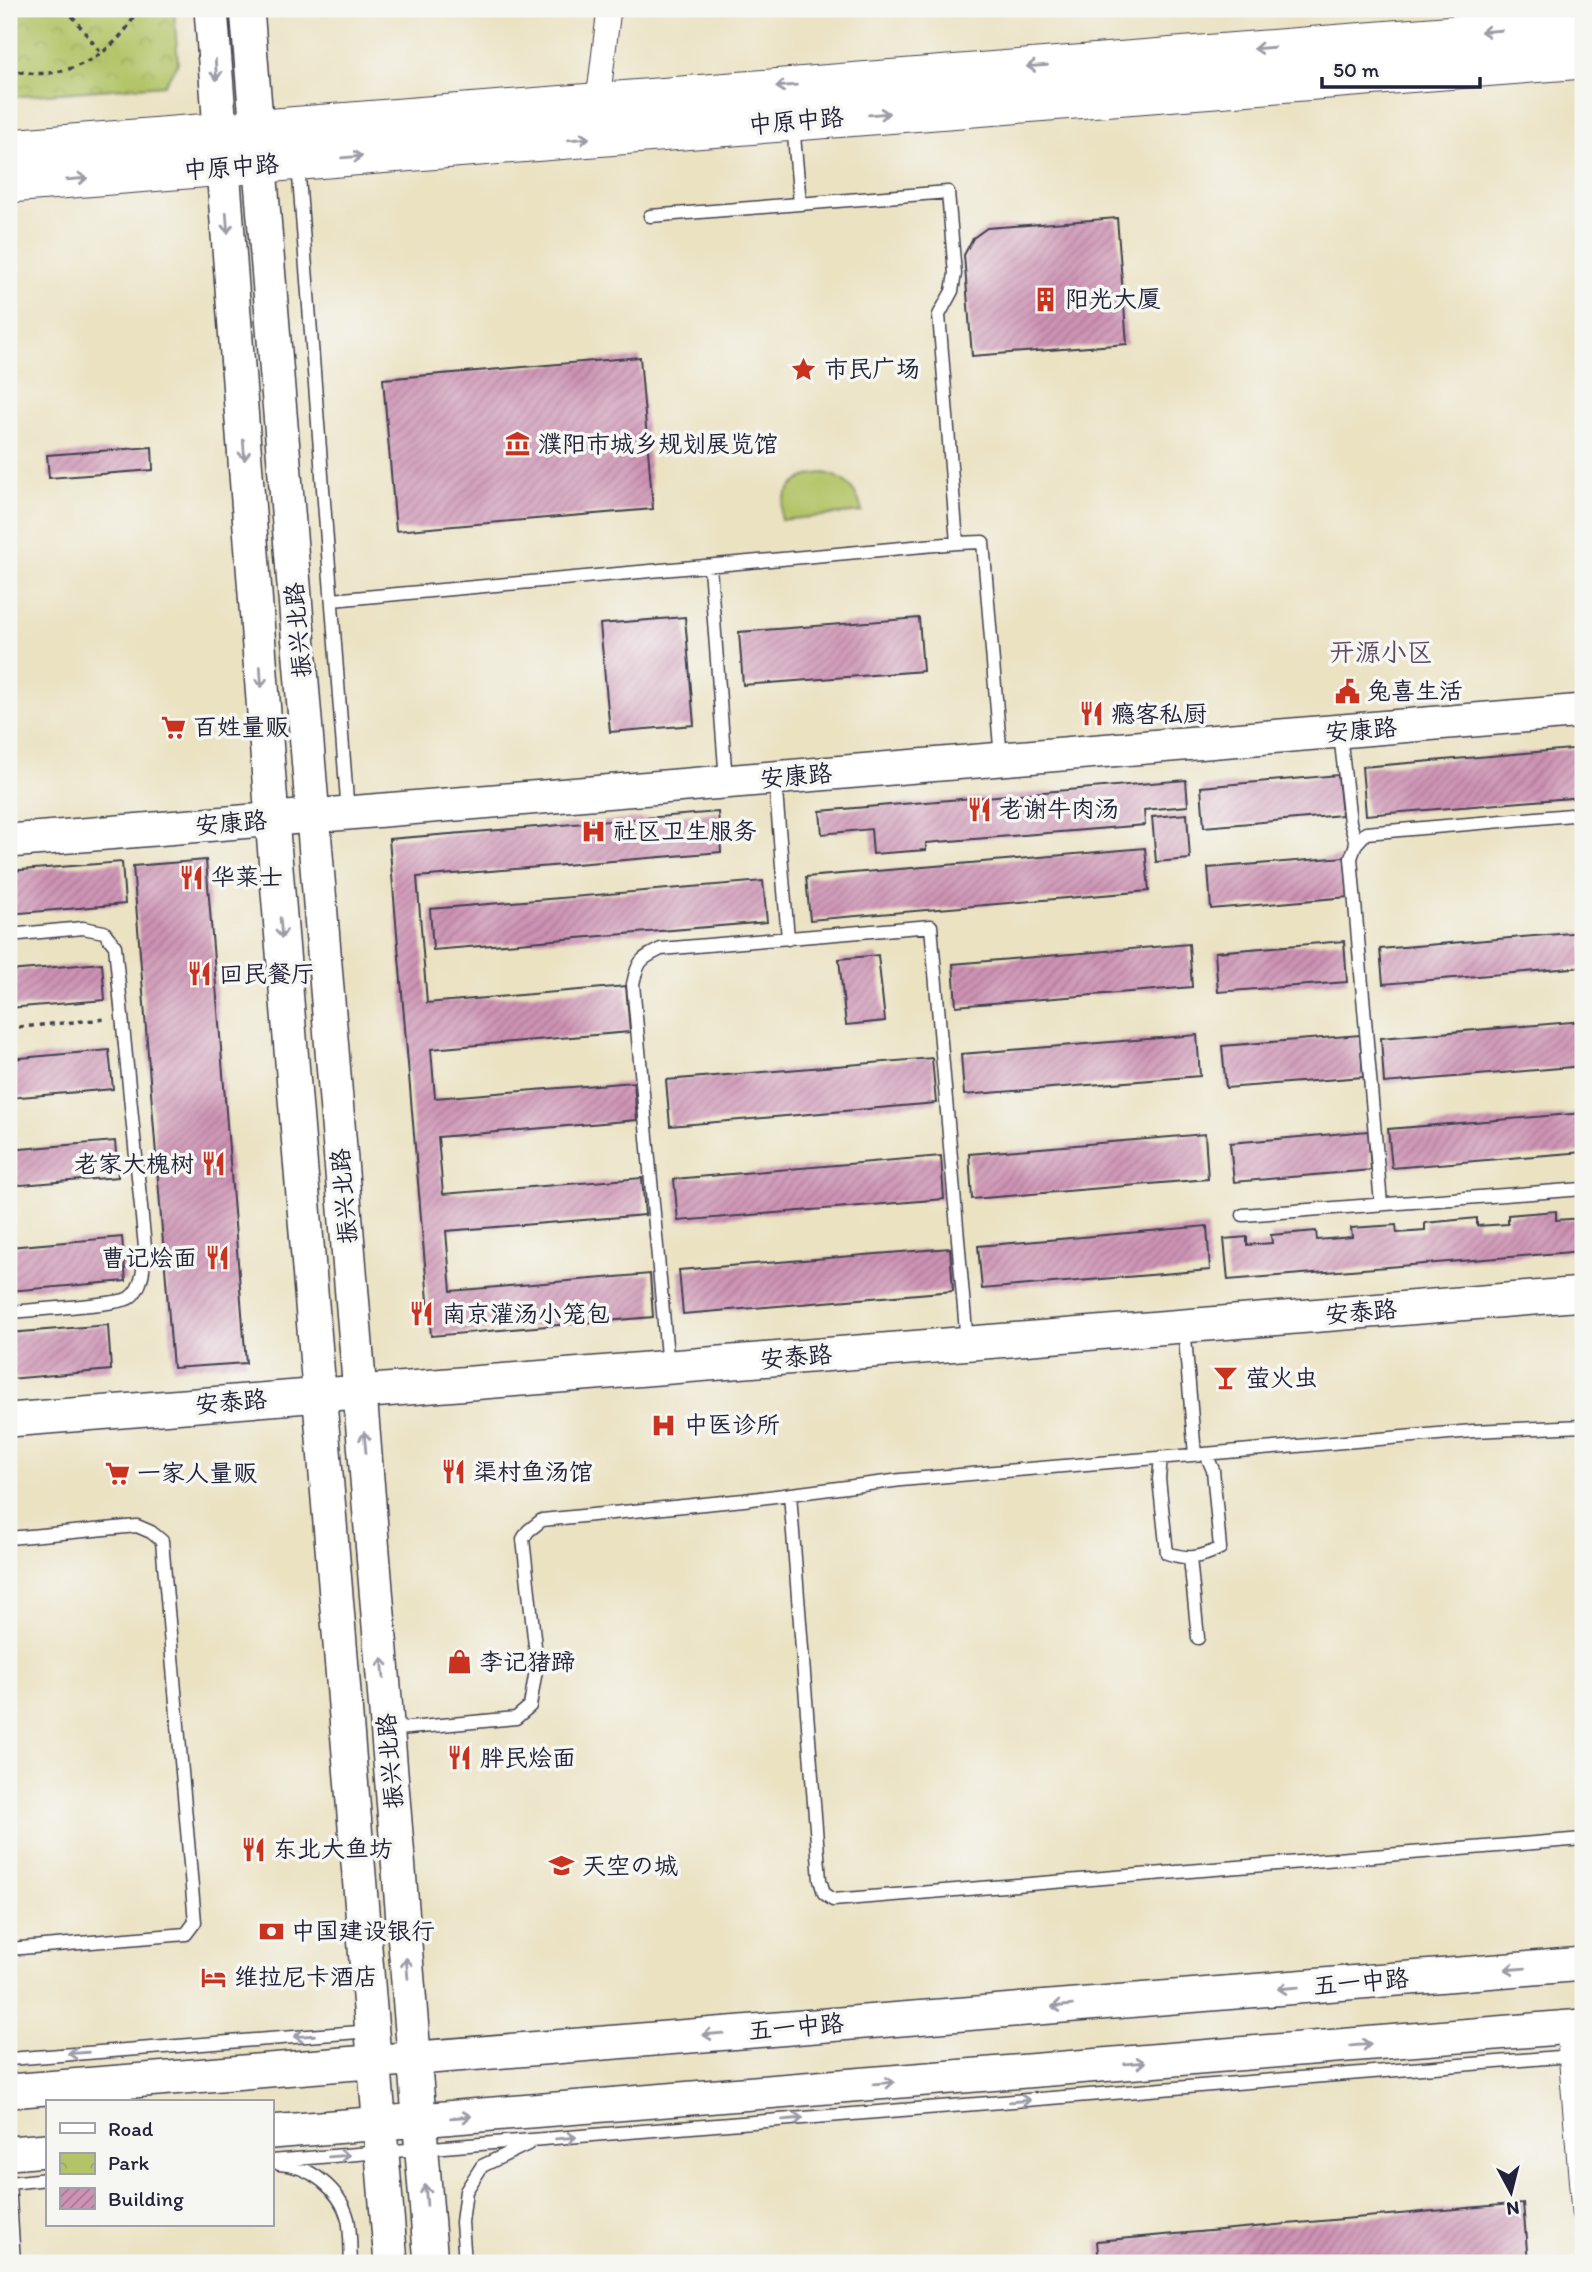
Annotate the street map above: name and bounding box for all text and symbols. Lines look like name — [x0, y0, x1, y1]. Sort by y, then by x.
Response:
one-way arrow — [1480, 25, 1503, 38]
one-way arrow — [1253, 42, 1276, 55]
scale bar — [1322, 46, 1480, 90]
text: 50 m — [1333, 57, 1380, 82]
one-way arrow — [210, 58, 223, 81]
one-way arrow — [1026, 60, 1049, 73]
one-way arrow — [775, 79, 798, 92]
street label: 中原中路 — [747, 102, 845, 139]
one-way arrow — [867, 107, 890, 120]
one-way arrow — [567, 132, 590, 145]
street label: 中原中路 — [182, 149, 280, 184]
one-way arrow — [341, 150, 363, 163]
one-way arrow — [65, 172, 88, 185]
one-way arrow — [221, 211, 234, 234]
place label: 阳光大厦 — [1065, 284, 1161, 313]
building icon: 阳光大厦 — [1031, 285, 1059, 313]
place label: 市民广场 — [824, 354, 920, 383]
place icon: 市民广场 — [790, 355, 818, 383]
place label: 濮阳市城乡规划展览馆 — [538, 429, 778, 458]
museum icon: 濮阳市城乡规划展览馆 — [504, 430, 532, 458]
one-way arrow — [238, 438, 251, 461]
street label: 振兴北路 — [279, 581, 316, 679]
district label: 开源小区 — [1329, 636, 1433, 668]
one-way arrow — [255, 665, 268, 688]
place label: 兔喜生活 — [1367, 676, 1463, 705]
public building icon: 兔喜生活 — [1333, 677, 1361, 705]
place label: 瘾客私厨 — [1111, 699, 1207, 728]
restaurant icon: 瘾客私厨 — [1077, 700, 1105, 728]
place label: 百姓量贩 — [193, 712, 289, 741]
street label: 安康路 — [1324, 712, 1398, 747]
supermarket icon: 百姓量贩 — [159, 713, 187, 741]
street label: 安康路 — [759, 758, 833, 793]
place label: 老谢牛肉汤 — [999, 794, 1119, 823]
restaurant icon: 老谢牛肉汤 — [965, 795, 993, 823]
street label: 安康路 — [194, 805, 268, 840]
place label: 社区卫生服务 — [613, 816, 757, 845]
hospital icon: 社区卫生服务 — [579, 817, 607, 845]
place label: 华莱士 — [211, 862, 283, 891]
restaurant icon: 华莱士 — [177, 863, 205, 891]
one-way arrow — [275, 916, 288, 939]
place label: 回民餐厅 — [219, 959, 315, 988]
restaurant icon: 回民餐厅 — [185, 960, 213, 988]
street label: 振兴北路 — [325, 1147, 362, 1245]
place label: 老家大槐树 — [74, 1149, 194, 1178]
restaurant icon: 老家大槐树 — [200, 1150, 228, 1178]
place label: 曹记烩面 — [101, 1243, 197, 1272]
restaurant icon: 曹记烩面 — [203, 1244, 231, 1272]
street label: 安泰路 — [1324, 1294, 1398, 1329]
place label: 南京灌汤小笼包 — [442, 1299, 610, 1328]
restaurant icon: 南京灌汤小笼包 — [408, 1300, 436, 1328]
street label: 安泰路 — [759, 1339, 833, 1374]
place label: 萤火虫 — [1246, 1363, 1318, 1392]
bar icon: 萤火虫 — [1212, 1364, 1240, 1392]
street label: 安泰路 — [194, 1384, 268, 1419]
place label: 中医诊所 — [684, 1410, 780, 1439]
hospital icon: 中医诊所 — [650, 1411, 678, 1439]
one-way arrow — [358, 1431, 371, 1453]
place label: 渠村鱼汤馆 — [473, 1457, 593, 1486]
place label: 一家人量贩 — [137, 1458, 257, 1487]
restaurant icon: 渠村鱼汤馆 — [439, 1458, 467, 1486]
supermarket icon: 一家人量贩 — [103, 1459, 131, 1487]
place label: 李记猪蹄 — [479, 1647, 575, 1676]
shop icon: 李记猪蹄 — [445, 1648, 473, 1676]
one-way arrow — [376, 1658, 389, 1680]
street label: 振兴北路 — [371, 1712, 408, 1810]
place label: 胖民烩面 — [480, 1743, 576, 1772]
restaurant icon: 胖民烩面 — [446, 1744, 474, 1772]
place label: 东北大鱼坊 — [273, 1834, 393, 1863]
restaurant icon: 东北大鱼坊 — [239, 1835, 267, 1863]
place label: 天空の城 — [582, 1851, 678, 1880]
school or university icon: 天空の城 — [548, 1852, 576, 1880]
place label: 中国建设银行 — [291, 1916, 435, 1945]
bank icon: 中国建设银行 — [257, 1917, 285, 1945]
one-way arrow — [400, 1958, 413, 1980]
place label: 维拉尼卡酒店 — [234, 1962, 378, 1991]
hotel icon: 维拉尼卡酒店 — [200, 1963, 228, 1991]
street label: 五一中路 — [1312, 1963, 1410, 2000]
one-way arrow — [1504, 1963, 1527, 1976]
one-way arrow — [1278, 1982, 1300, 1995]
one-way arrow — [1051, 2000, 1073, 2013]
street label: 五一中路 — [747, 2008, 845, 2045]
one-way arrow — [702, 2028, 725, 2041]
one-way arrow — [294, 2030, 316, 2043]
one-way arrow — [1350, 2038, 1372, 2051]
one-way arrow — [66, 2047, 89, 2060]
one-way arrow — [1123, 2056, 1145, 2069]
one-way arrow — [872, 2076, 894, 2089]
one-way arrow — [1008, 2094, 1030, 2107]
legend — [46, 2100, 273, 2226]
one-way arrow — [450, 2110, 472, 2123]
one-way arrow — [781, 2112, 804, 2125]
text: Road — [108, 2116, 154, 2141]
one-way arrow — [554, 2131, 577, 2144]
one-way arrow — [327, 2149, 350, 2162]
text: Park — [108, 2150, 150, 2175]
north arrow — [1476, 2156, 1546, 2226]
one-way arrow — [419, 2184, 432, 2207]
text: Building — [108, 2186, 184, 2211]
text: N — [1505, 2196, 1521, 2221]

